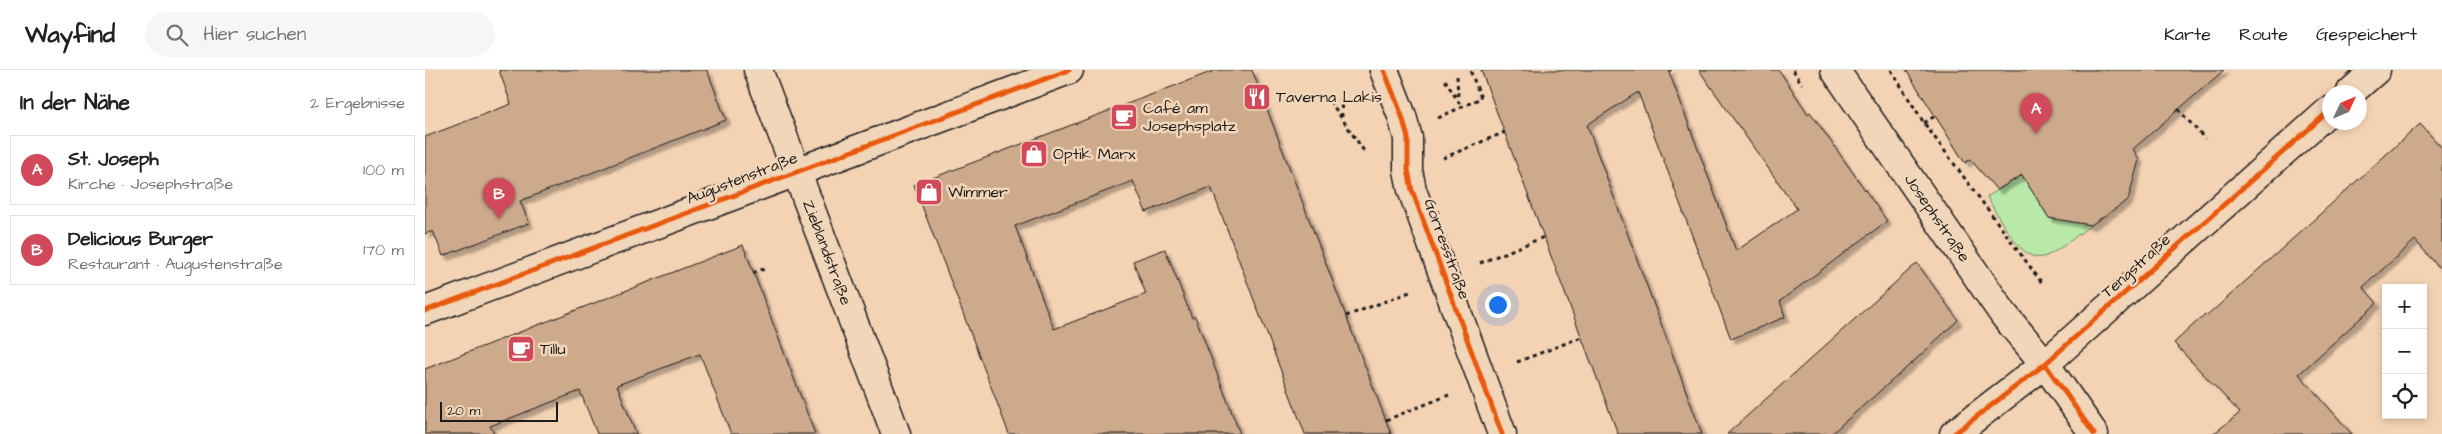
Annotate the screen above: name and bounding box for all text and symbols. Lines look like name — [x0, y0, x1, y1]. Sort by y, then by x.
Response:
search box — [145, 12, 495, 57]
text: Wayfind — [25, 18, 115, 52]
icon: search — [163, 21, 191, 49]
text: Hier suchen — [203, 21, 306, 48]
text: Karte — [2164, 22, 2211, 47]
text: Route — [2239, 22, 2288, 47]
text: Gespeichert — [2316, 22, 2417, 47]
restaurant icon: Taverna Lakis — [1242, 82, 1272, 112]
north arrow — [2322, 85, 2367, 130]
place label: Taverna Lakis — [1276, 86, 1382, 108]
text: In der Nähe — [20, 88, 130, 117]
text: 2 Ergebnisse — [310, 92, 405, 114]
pin: A — [2020, 93, 2052, 134]
place label: Café am Josephsplatz — [1143, 97, 1236, 137]
cafe icon: Café am Josephsplatz — [1109, 102, 1139, 132]
shop icon: Optik Marx — [1019, 139, 1049, 169]
place label: Optik Marx — [1053, 143, 1136, 165]
text: St. Joseph — [68, 146, 159, 173]
street label: Augustenstraße — [683, 147, 801, 210]
text: A — [32, 159, 42, 181]
text: 100 m — [363, 159, 404, 181]
street label: Josephstraße — [1899, 170, 1976, 267]
text: Kirche · Josephstraße — [68, 173, 233, 195]
shop icon: Wimmer — [914, 177, 944, 207]
pin: B — [483, 178, 515, 219]
place label: Wimmer — [948, 181, 1008, 203]
street label: Görresstraße — [1419, 195, 1476, 303]
street label: Zieblandstraße — [797, 197, 857, 308]
text: Delicious Burger — [68, 226, 213, 253]
street label: Tengstraße — [2097, 229, 2176, 304]
text: B — [31, 239, 43, 261]
text: 170 m — [363, 239, 404, 261]
text: Restaurant · Augustenstraße — [68, 253, 283, 275]
map controls — [2382, 284, 2427, 419]
button: + — [2382, 284, 2427, 329]
your location — [1485, 292, 1511, 318]
button: − — [2382, 329, 2427, 374]
cafe icon: Tillu — [506, 334, 536, 364]
place label: Tillu — [540, 338, 566, 360]
button: locate — [2382, 374, 2427, 419]
scale bar — [440, 399, 557, 422]
text: 20 m — [447, 401, 480, 421]

